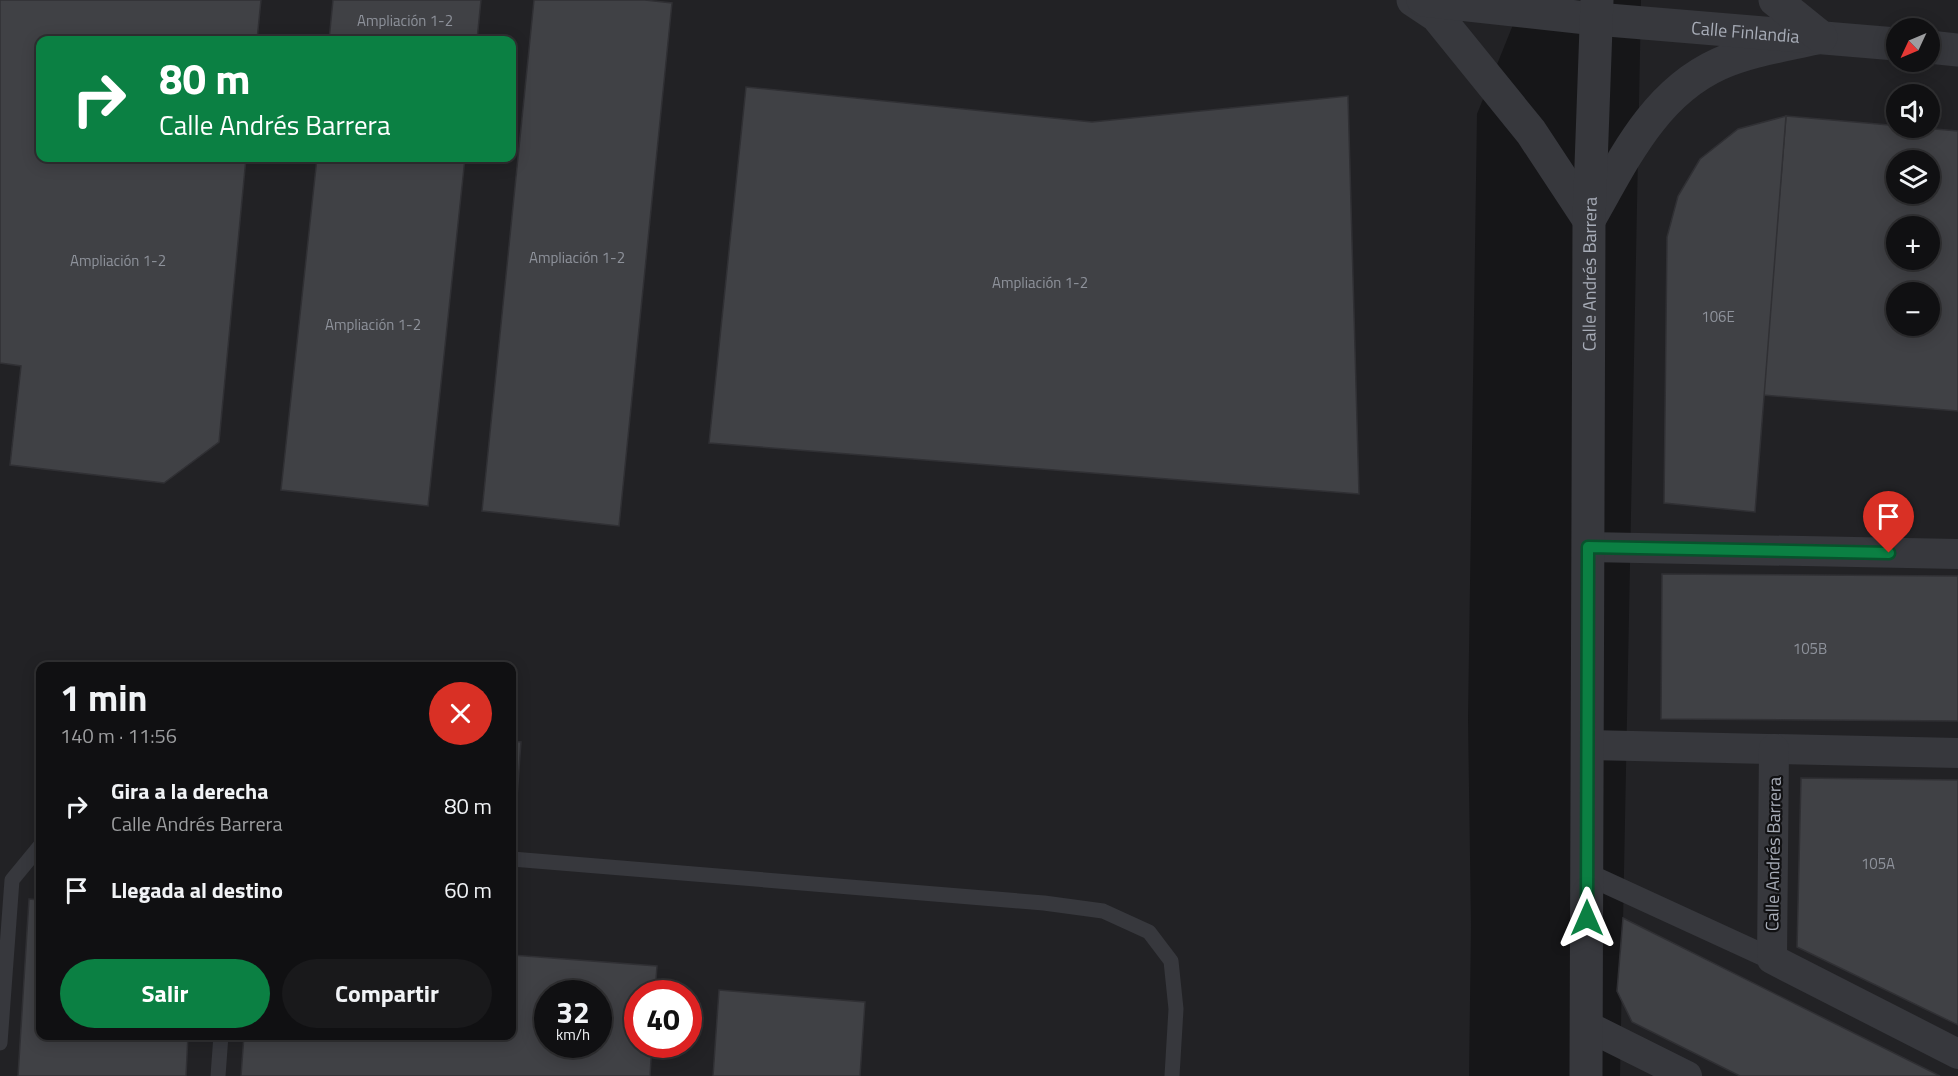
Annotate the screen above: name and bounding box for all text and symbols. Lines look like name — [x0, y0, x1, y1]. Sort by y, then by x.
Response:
house number: Ampliación 1-2 — [357, 9, 453, 32]
street label: Calle Finlandia — [1690, 13, 1801, 49]
north arrow — [1886, 18, 1940, 72]
map controls — [1886, 18, 1940, 336]
text: 80 m — [159, 46, 251, 110]
icon: right — [60, 60, 138, 138]
button: sound — [1886, 84, 1940, 138]
text: Calle Andrés Barrera — [159, 104, 390, 145]
button: layers — [1886, 150, 1940, 204]
street label: Calle Andrés Barrera — [1575, 196, 1603, 351]
button: + — [1886, 216, 1940, 270]
house number: Ampliación 1-2 — [529, 246, 625, 269]
house number: Ampliación 1-2 — [70, 249, 166, 272]
house number: Ampliación 1-2 — [992, 271, 1088, 294]
button: − — [1886, 282, 1940, 336]
house number: 106E — [1701, 305, 1735, 328]
house number: Ampliación 1-2 — [325, 313, 421, 336]
pin — [1863, 491, 1914, 553]
icon: arrive — [1872, 500, 1905, 533]
house number: 105B — [1793, 637, 1827, 660]
text: 1 min — [60, 670, 147, 725]
button: close — [429, 682, 492, 745]
text: 140 m · 11:56 — [60, 720, 177, 751]
text: Gira a la derecha — [111, 774, 268, 808]
street label: Calle Andrés Barrera — [1758, 777, 1788, 931]
text: 80 m — [444, 789, 492, 823]
icon: right — [60, 790, 93, 823]
text: Calle Andrés Barrera — [111, 808, 282, 839]
house number: 105A — [1861, 852, 1895, 875]
text: Llegada al destino — [111, 873, 283, 907]
text: 60 m — [444, 873, 492, 907]
icon: arrive — [60, 874, 93, 907]
position arrow — [1555, 886, 1619, 950]
button: Salir — [60, 959, 270, 1028]
button: Compartir — [282, 959, 492, 1028]
speed limit sign: 40 — [624, 980, 702, 1058]
text: 32 — [556, 989, 590, 1035]
text: km/h — [556, 1023, 590, 1046]

